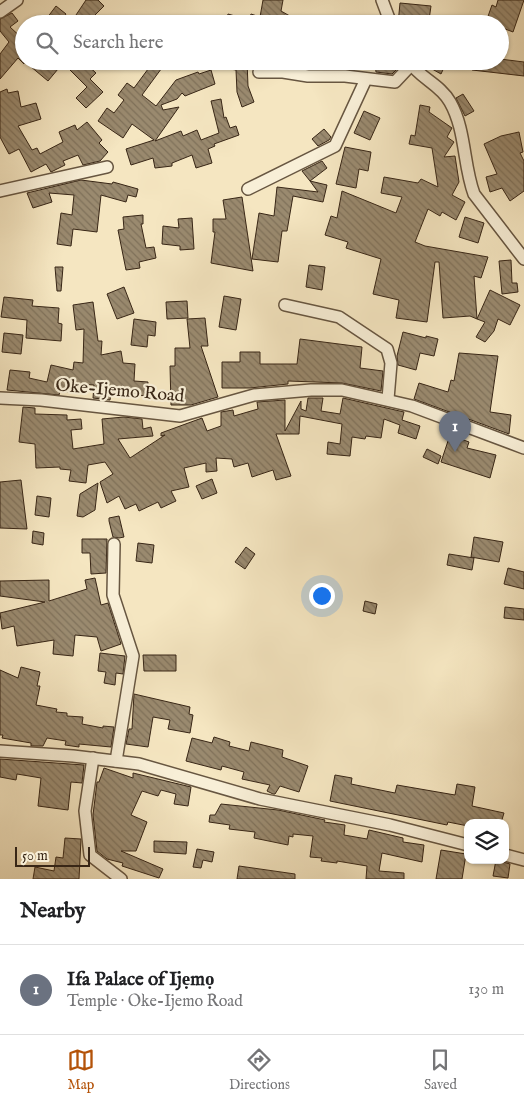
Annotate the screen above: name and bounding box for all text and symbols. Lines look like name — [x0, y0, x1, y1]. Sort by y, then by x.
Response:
search box — [15, 15, 509, 70]
icon: search — [33, 29, 61, 57]
text: Search here — [73, 31, 164, 55]
street label: Oke-Ijemo Road — [54, 374, 186, 409]
pin: 1 — [439, 411, 471, 452]
your location — [309, 583, 335, 609]
map controls — [464, 819, 509, 864]
button: layers — [464, 819, 509, 864]
scale bar — [15, 844, 90, 867]
text: 50 m — [22, 847, 48, 865]
text: Nearby — [20, 898, 85, 925]
text: Ifa Palace of Ijẹmọ — [67, 968, 214, 992]
text: 1 — [33, 980, 39, 1000]
text: 130 m — [468, 980, 504, 1000]
text: Temple · Oke-Ijemo Road — [67, 992, 243, 1012]
tab: Map — [67, 1046, 95, 1094]
tab: Directions — [229, 1046, 290, 1094]
tab: Saved — [424, 1046, 457, 1094]

